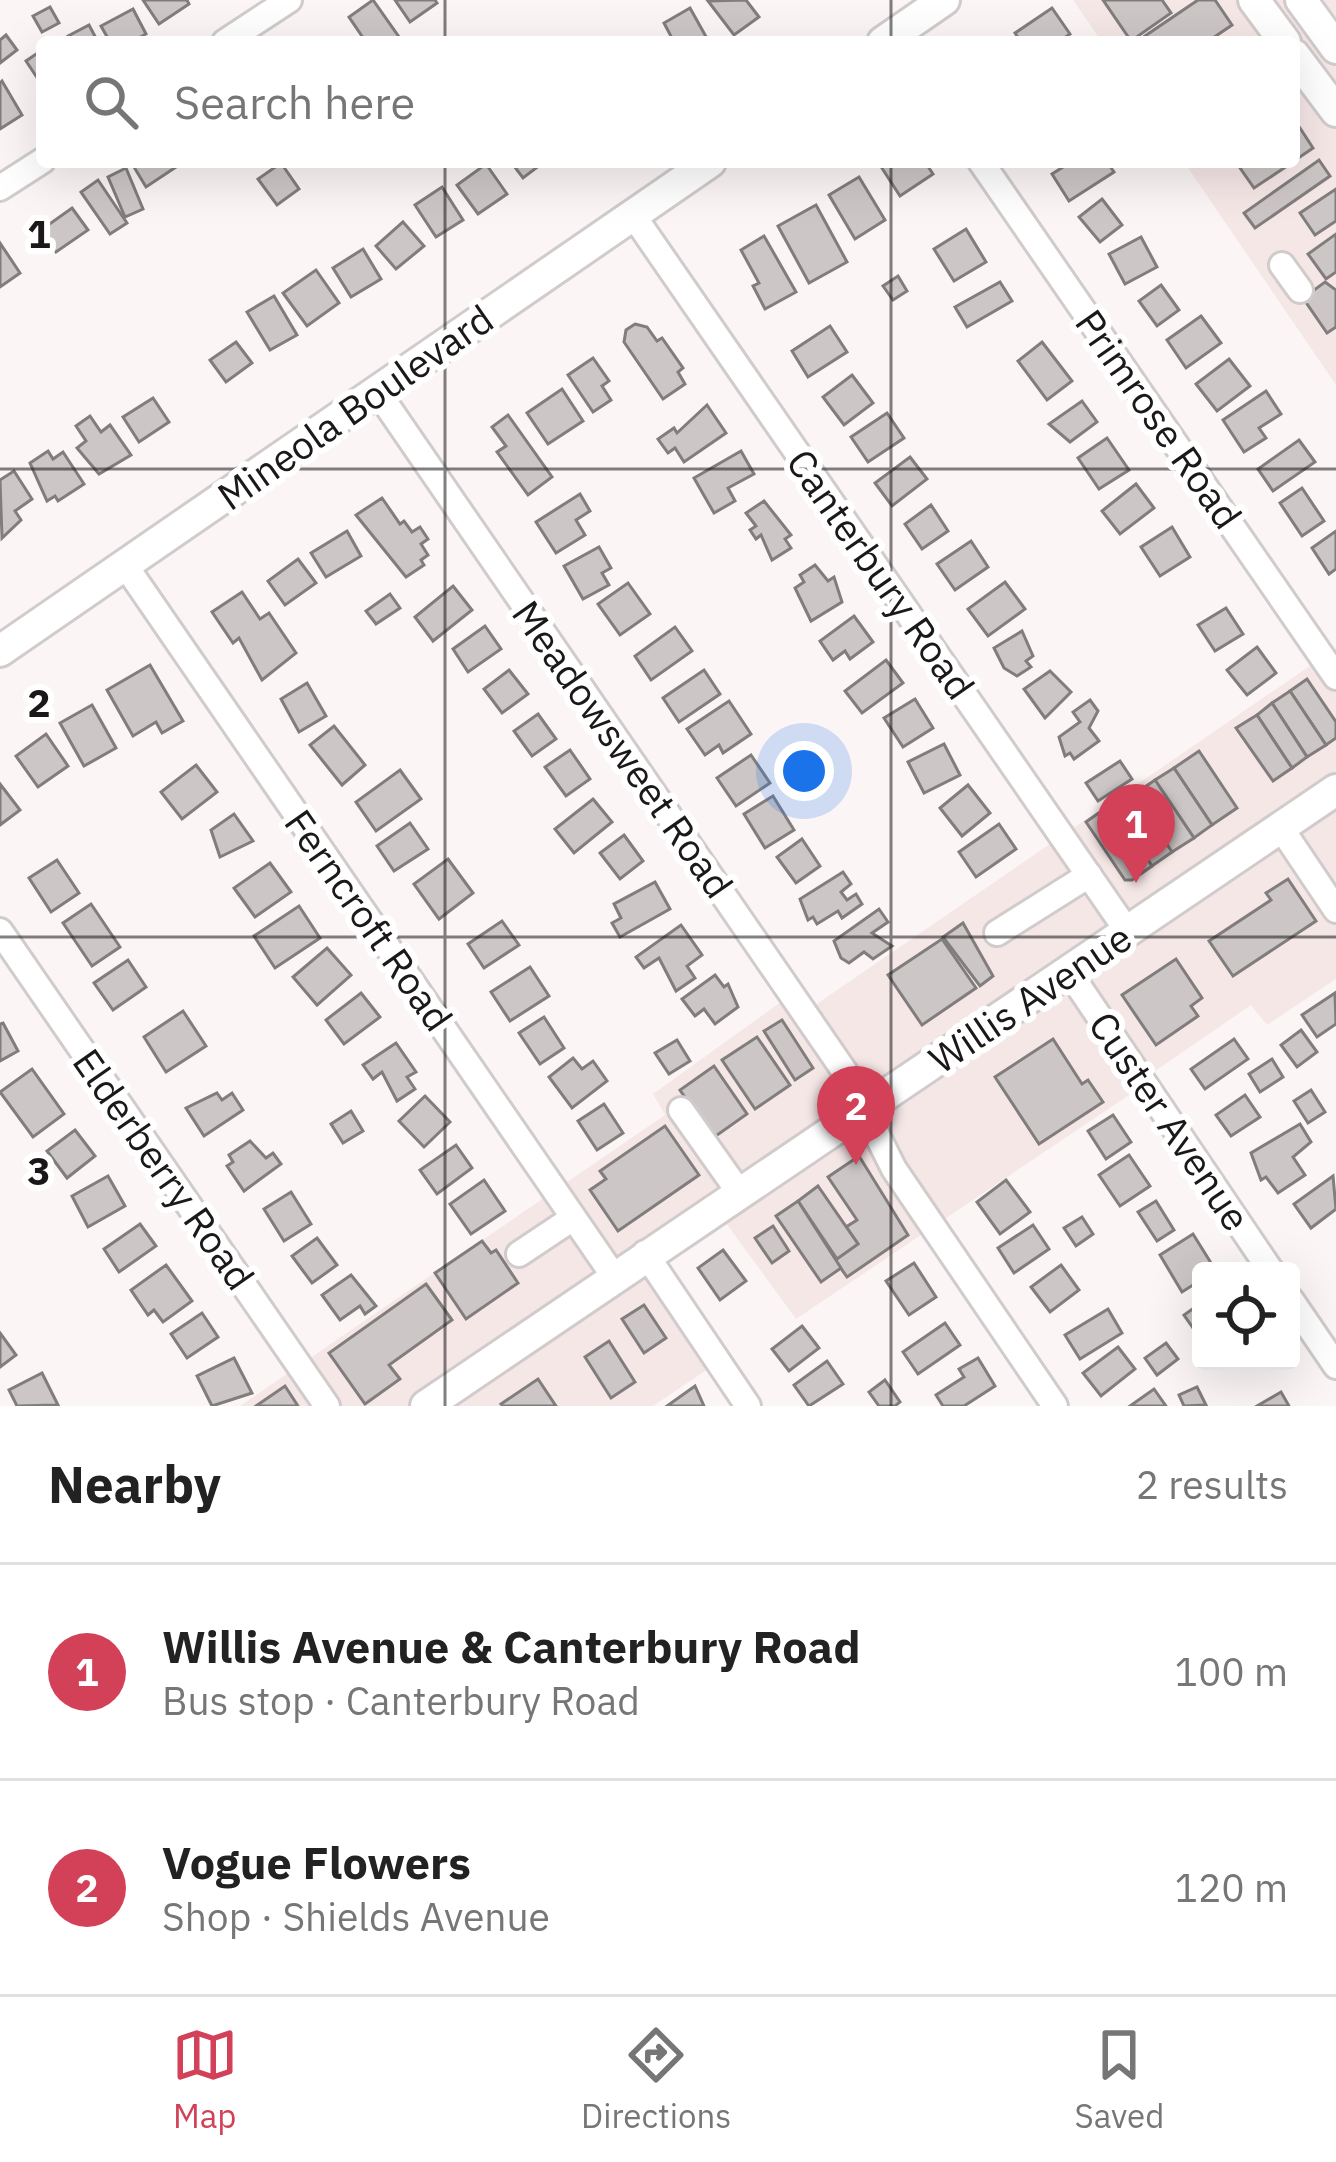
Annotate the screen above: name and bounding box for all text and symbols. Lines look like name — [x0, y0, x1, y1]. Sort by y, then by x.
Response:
search box — [36, 36, 1300, 168]
icon: search — [78, 69, 144, 135]
text: Search here — [174, 73, 415, 131]
text: 1 — [27, 208, 51, 259]
street label: Mineola Boulevard — [207, 293, 503, 521]
street label: Primrose Road — [1065, 299, 1253, 539]
street label: Canterbury Road — [776, 439, 986, 709]
street label: Meadowsweet Road — [501, 590, 745, 908]
text: 2 — [27, 677, 51, 728]
your location — [774, 741, 834, 801]
pin: 1 — [1097, 784, 1175, 883]
street label: Ferncroft Road — [274, 799, 464, 1041]
street label: Willis Avenue — [919, 912, 1141, 1084]
street label: Custer Avenue — [1078, 1002, 1262, 1240]
street label: Elderberry Road — [62, 1038, 266, 1300]
pin: 2 — [817, 1066, 895, 1165]
text: 3 — [27, 1145, 51, 1196]
map controls — [1192, 1262, 1300, 1370]
button: locate — [1192, 1262, 1300, 1370]
text: Nearby — [48, 1451, 221, 1517]
text: 2 results — [1136, 1459, 1288, 1510]
text: Willis Avenue & Canterbury Road — [162, 1617, 861, 1675]
text: 1 — [75, 1646, 99, 1697]
text: 100 m — [1175, 1646, 1288, 1697]
text: Bus stop · Canterbury Road — [162, 1675, 640, 1726]
text: Vogue Flowers — [162, 1833, 471, 1891]
text: 2 — [75, 1862, 99, 1913]
text: 120 m — [1175, 1862, 1288, 1913]
text: Shop · Shields Avenue — [162, 1891, 550, 1942]
tab: Map — [172, 2022, 238, 2137]
tab: Directions — [581, 2022, 731, 2137]
tab: Saved — [1075, 2022, 1164, 2137]

